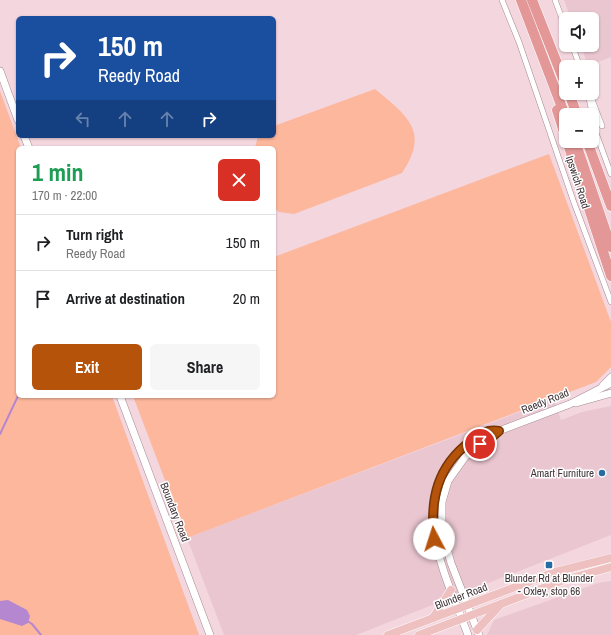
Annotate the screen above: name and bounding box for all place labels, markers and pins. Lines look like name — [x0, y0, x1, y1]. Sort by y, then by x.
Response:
pin — [463, 427, 497, 461]
place label: Amart Furniture — [530, 466, 594, 480]
marker: Amart Furniture — [597, 468, 607, 478]
marker: Blunder Rd at Blunder - Oxley, stop 66 — [544, 560, 554, 570]
place label: Blunder Rd at Blunder - Oxley, stop 66 — [505, 571, 593, 598]

